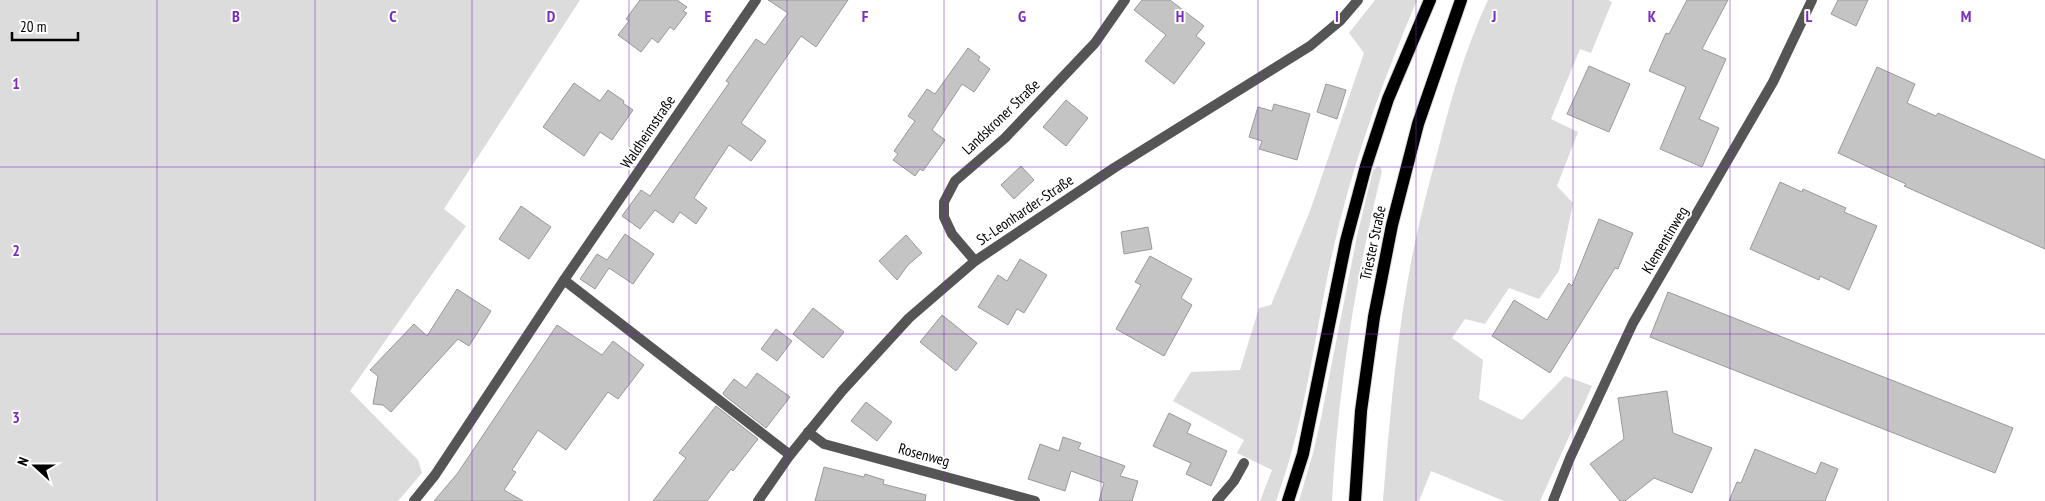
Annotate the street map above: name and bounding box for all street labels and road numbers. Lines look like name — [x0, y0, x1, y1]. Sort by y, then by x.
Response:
street label: Landskroner Straße — [958, 75, 1044, 158]
street label: Waldheimstraße — [616, 92, 679, 172]
street label: St.-Leonharder-Straße — [973, 170, 1077, 249]
street label: Klementinweg — [1637, 203, 1692, 277]
street label: Triester Straße — [1355, 204, 1390, 282]
street label: Rosenweg — [896, 439, 952, 470]

